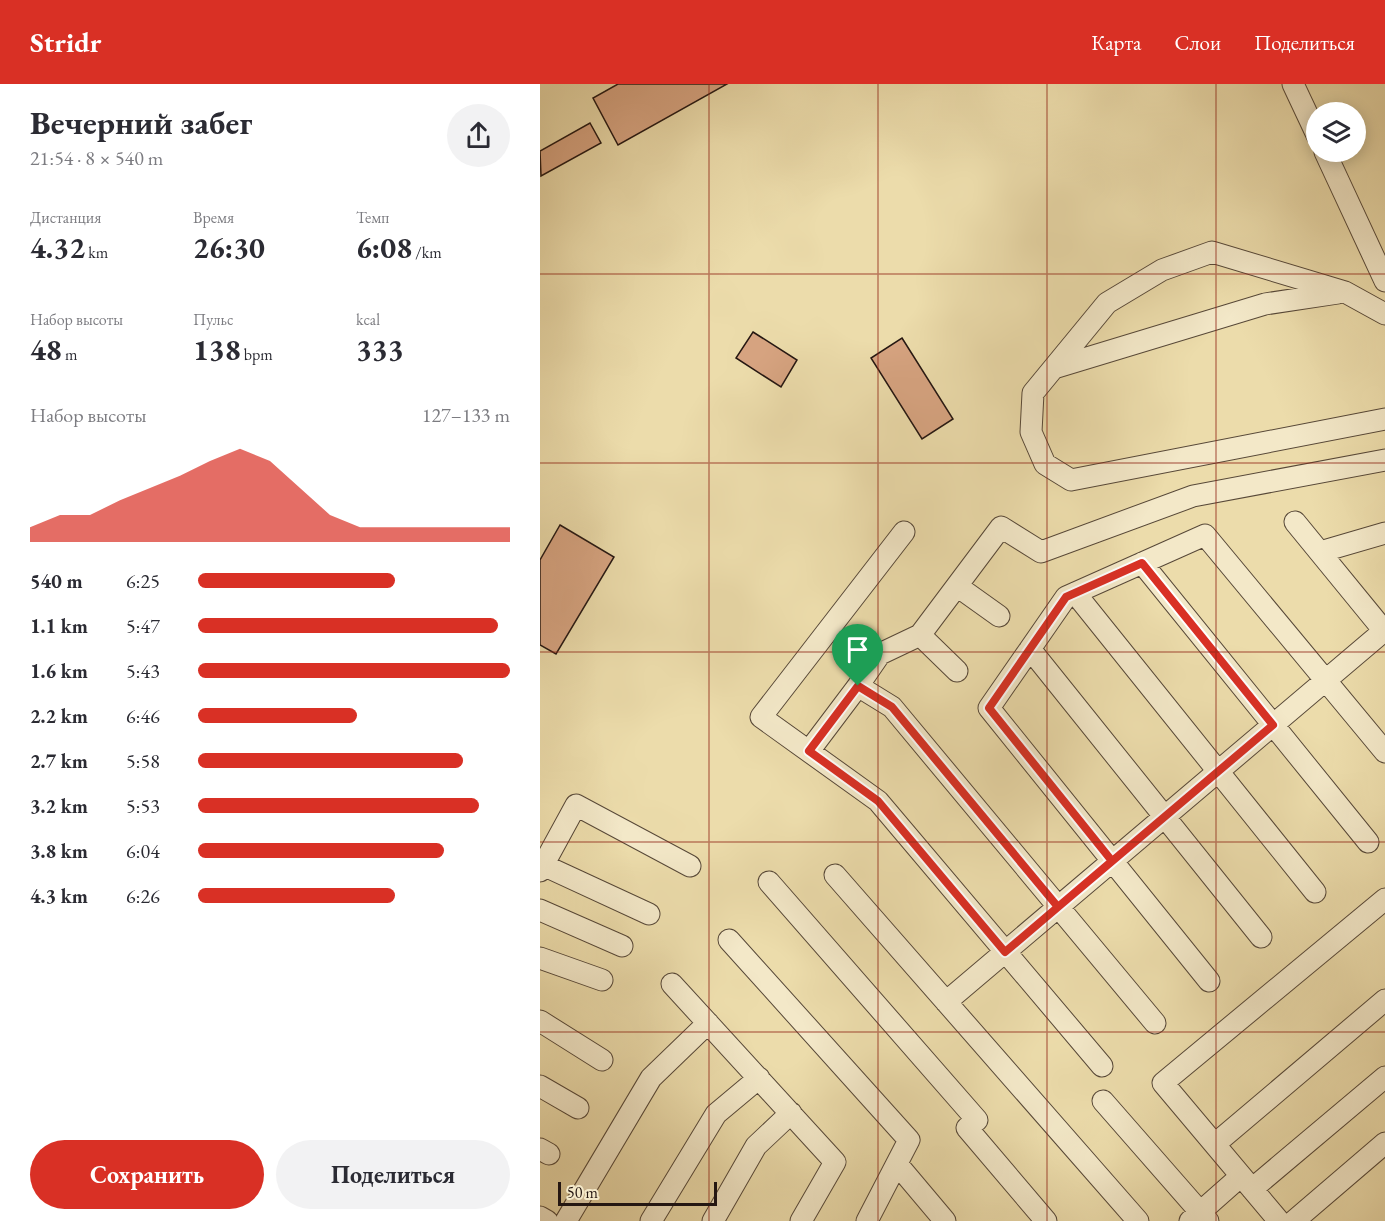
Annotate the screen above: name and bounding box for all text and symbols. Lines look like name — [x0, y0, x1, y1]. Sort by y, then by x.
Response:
text: Stridr — [30, 24, 101, 60]
text: Карта — [1091, 29, 1141, 56]
text: Слои — [1174, 29, 1221, 56]
text: Поделиться — [1254, 29, 1355, 56]
text: Вечерний забег — [30, 101, 252, 144]
map controls — [1306, 102, 1366, 162]
button: layers — [1306, 102, 1366, 162]
button: share — [447, 104, 510, 167]
text: 21:54 · 8 × 540 m — [30, 145, 163, 171]
text: Дистанция — [30, 207, 101, 228]
text: Время — [193, 207, 234, 228]
text: Темп — [356, 207, 389, 228]
text: 4.32 — [30, 228, 85, 267]
text: 26:30 — [193, 228, 265, 267]
text: 6:08 — [356, 228, 412, 267]
text: km — [85, 242, 108, 263]
text: /km — [412, 242, 442, 263]
text: Набор высоты — [30, 309, 123, 330]
text: Пульс — [193, 309, 234, 330]
text: kcal — [356, 309, 380, 330]
text: 48 — [30, 330, 62, 369]
text: 138 — [193, 330, 241, 369]
text: 333 — [356, 330, 404, 369]
text: m — [62, 344, 77, 365]
text: bpm — [241, 344, 273, 365]
text: Набор высоты — [30, 402, 146, 428]
text: 127–133 m — [422, 402, 510, 428]
text: 540 m — [30, 568, 83, 594]
text: 6:25 — [126, 568, 160, 594]
text: 1.1 km — [30, 613, 88, 639]
text: 5:47 — [126, 613, 160, 639]
pin — [832, 624, 883, 686]
icon: arrive — [841, 633, 874, 666]
text: 1.6 km — [30, 658, 88, 684]
text: 5:43 — [126, 658, 160, 684]
text: 2.2 km — [30, 703, 88, 729]
text: 6:46 — [126, 703, 160, 729]
text: 2.7 km — [30, 748, 88, 774]
text: 5:58 — [126, 748, 160, 774]
text: 3.2 km — [30, 793, 88, 819]
text: 5:53 — [126, 793, 160, 819]
text: 3.8 km — [30, 838, 88, 864]
text: 6:04 — [126, 838, 160, 864]
text: 4.3 km — [30, 883, 88, 909]
text: 6:26 — [126, 883, 160, 909]
button: Сохранить — [30, 1140, 264, 1209]
button: Поделиться — [276, 1140, 510, 1209]
scale bar — [558, 1179, 717, 1206]
text: 50 m — [567, 1182, 598, 1203]

